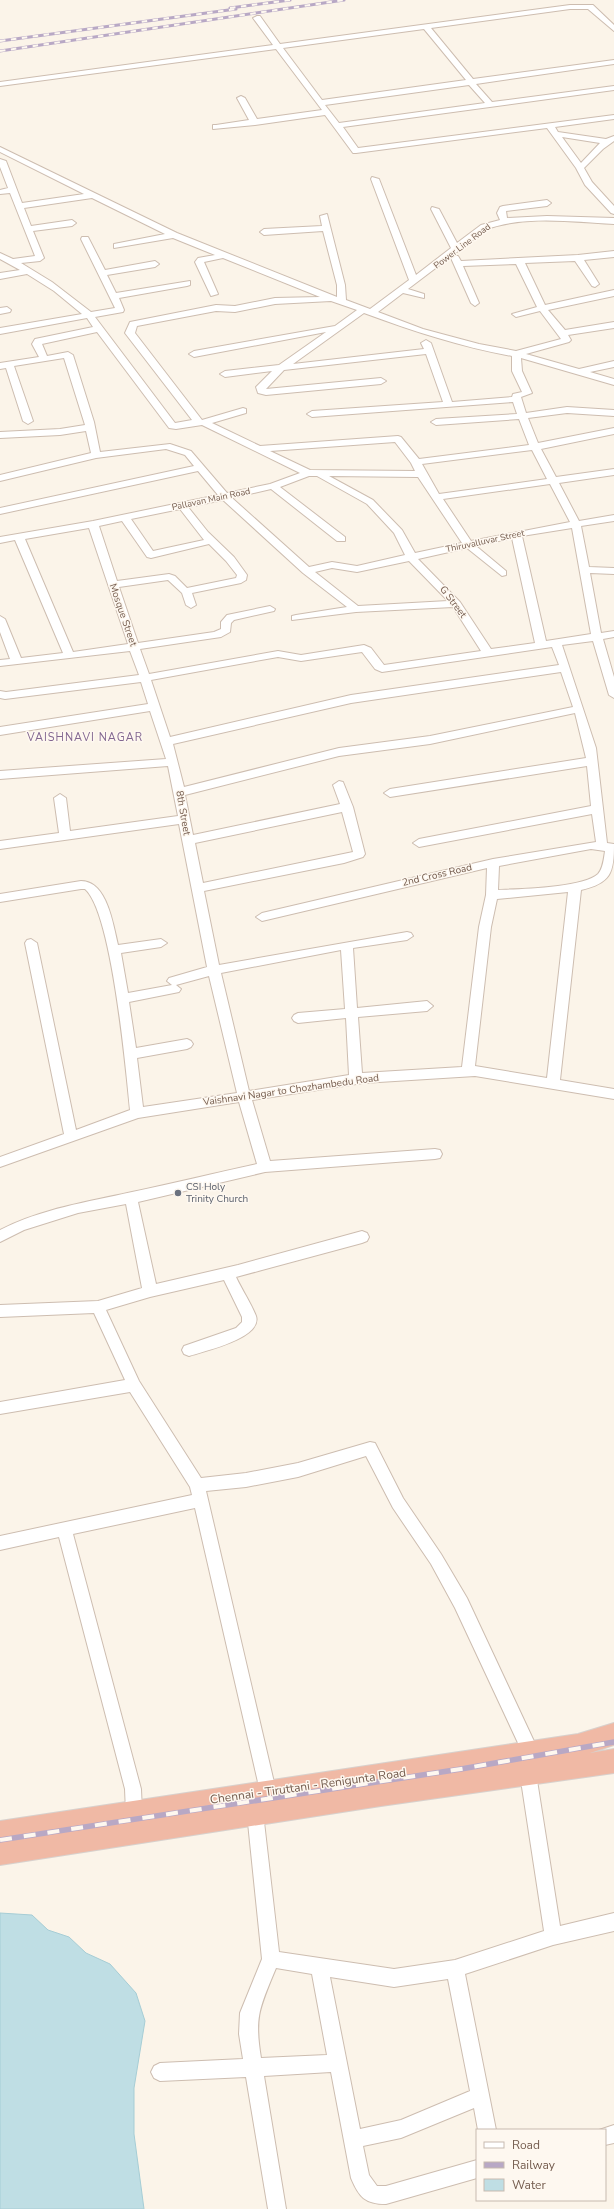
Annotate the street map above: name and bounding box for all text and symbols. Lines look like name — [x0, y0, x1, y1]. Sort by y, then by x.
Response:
street label: Power Line Road — [431, 221, 493, 271]
street label: Pallavan Main Road — [171, 485, 251, 513]
street label: Thiruvalluvar Street — [445, 527, 526, 555]
street label: Mosque Street — [106, 582, 140, 649]
street label: G Street — [436, 583, 470, 621]
district label: VAISHNAVI NAGAR — [26, 730, 143, 745]
street label: 8th Street — [172, 790, 194, 837]
street label: 2nd Cross Road — [401, 860, 473, 890]
street label: Vaishnavi Nagar to Chozhambedu Road — [201, 1071, 380, 1109]
place label: CSI Holy Trinity Church — [186, 1180, 248, 1206]
marker: CSI Holy Trinity Church — [173, 1188, 183, 1198]
street label: Chennai - Tiruttani - Renigunta Road — [209, 1764, 407, 1808]
legend — [476, 2129, 606, 2201]
text: Road — [512, 2137, 540, 2153]
text: Railway — [512, 2157, 556, 2173]
text: Water — [512, 2177, 546, 2193]

